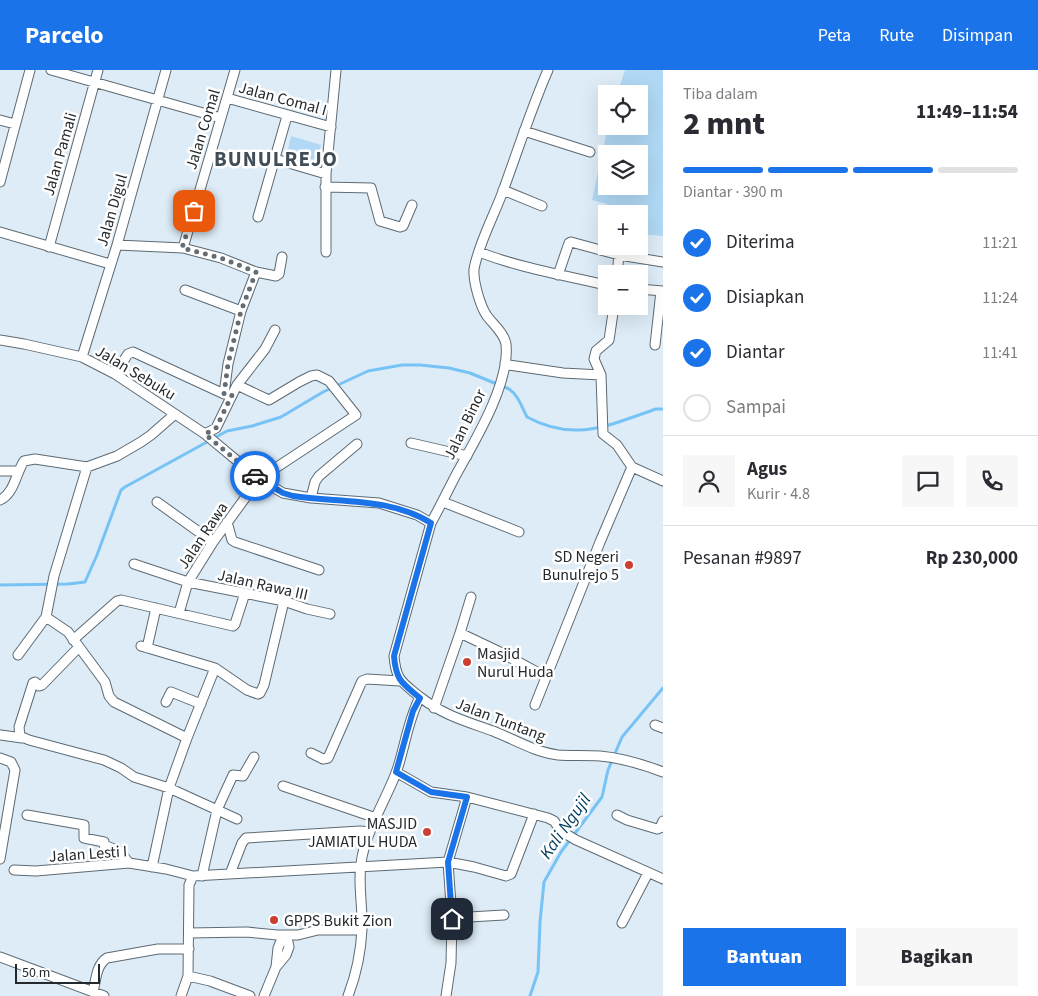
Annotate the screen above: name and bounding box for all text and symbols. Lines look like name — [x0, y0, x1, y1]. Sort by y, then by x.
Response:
text: Parcelo — [25, 18, 104, 53]
text: Peta — [818, 23, 851, 48]
text: Rute — [879, 23, 914, 48]
text: Disimpan — [942, 23, 1013, 48]
street label: Jalan Comal I — [236, 77, 329, 121]
text: Tiba dalam — [683, 83, 758, 105]
map controls — [598, 85, 648, 315]
button: locate — [598, 85, 648, 135]
street label: Jalan Comal — [180, 86, 226, 172]
text: 11:49–11:54 — [916, 99, 1018, 126]
text: 2 mnt — [683, 101, 765, 147]
street label: Jalan Pamali — [38, 110, 82, 198]
district label: BUNULREJO — [214, 144, 338, 174]
button: layers — [598, 145, 648, 195]
street label: Jalan Digul — [91, 171, 133, 249]
text: Diantar · 390 m — [683, 181, 783, 203]
pin — [173, 190, 215, 232]
icon: bag — [180, 197, 208, 225]
button: + — [598, 205, 648, 255]
icon: check — [683, 229, 711, 257]
text: Diterima — [726, 229, 795, 256]
text: 11:21 — [982, 232, 1018, 254]
button: − — [598, 265, 648, 315]
icon: check — [683, 284, 711, 312]
text: Disiapkan — [726, 284, 804, 311]
text: 11:24 — [982, 287, 1018, 309]
icon: check — [683, 339, 711, 367]
text: Diantar — [726, 339, 785, 366]
street label: Jalan Sebuku — [91, 340, 180, 406]
text: 11:41 — [982, 342, 1018, 364]
street label: Jalan Binor — [438, 385, 492, 463]
text: Sampai — [726, 394, 786, 421]
courier — [230, 451, 280, 501]
button: person — [683, 455, 735, 507]
button: chat — [902, 455, 954, 507]
button: phone — [966, 455, 1018, 507]
text: Agus — [747, 456, 787, 483]
icon: car — [241, 462, 269, 490]
text: Kurir · 4.8 — [747, 483, 810, 505]
street label: Jalan Rawa — [172, 498, 233, 573]
text: Pesanan #9897 — [683, 545, 802, 572]
text: Rp 230,000 — [926, 545, 1018, 572]
place label: SD Negeri Bunulrejo 5 — [542, 546, 619, 586]
marker: SD Negeri Bunulrejo 5 — [623, 559, 635, 571]
street label: Jalan Rawa III — [215, 564, 310, 606]
place label: Masjid Nurul Huda — [477, 643, 554, 683]
marker: Masjid Nurul Huda — [461, 656, 473, 668]
street label: Jalan Tuntang — [452, 693, 549, 747]
water label: Kali Ngujil — [534, 788, 597, 864]
place label: MASJID JAMIATUL HUDA — [308, 813, 417, 853]
marker: MASJID JAMIATUL HUDA — [421, 826, 433, 838]
street label: Jalan Lesti I — [48, 840, 128, 868]
pin — [431, 898, 473, 940]
icon: home — [438, 905, 466, 933]
place label: GPPS Bukit Zion — [284, 910, 392, 932]
marker: GPPS Bukit Zion — [268, 914, 280, 926]
button: Bantuan — [683, 928, 846, 986]
button: Bagikan — [856, 928, 1018, 986]
scale bar — [15, 961, 100, 984]
text: 50 m — [22, 963, 50, 983]

